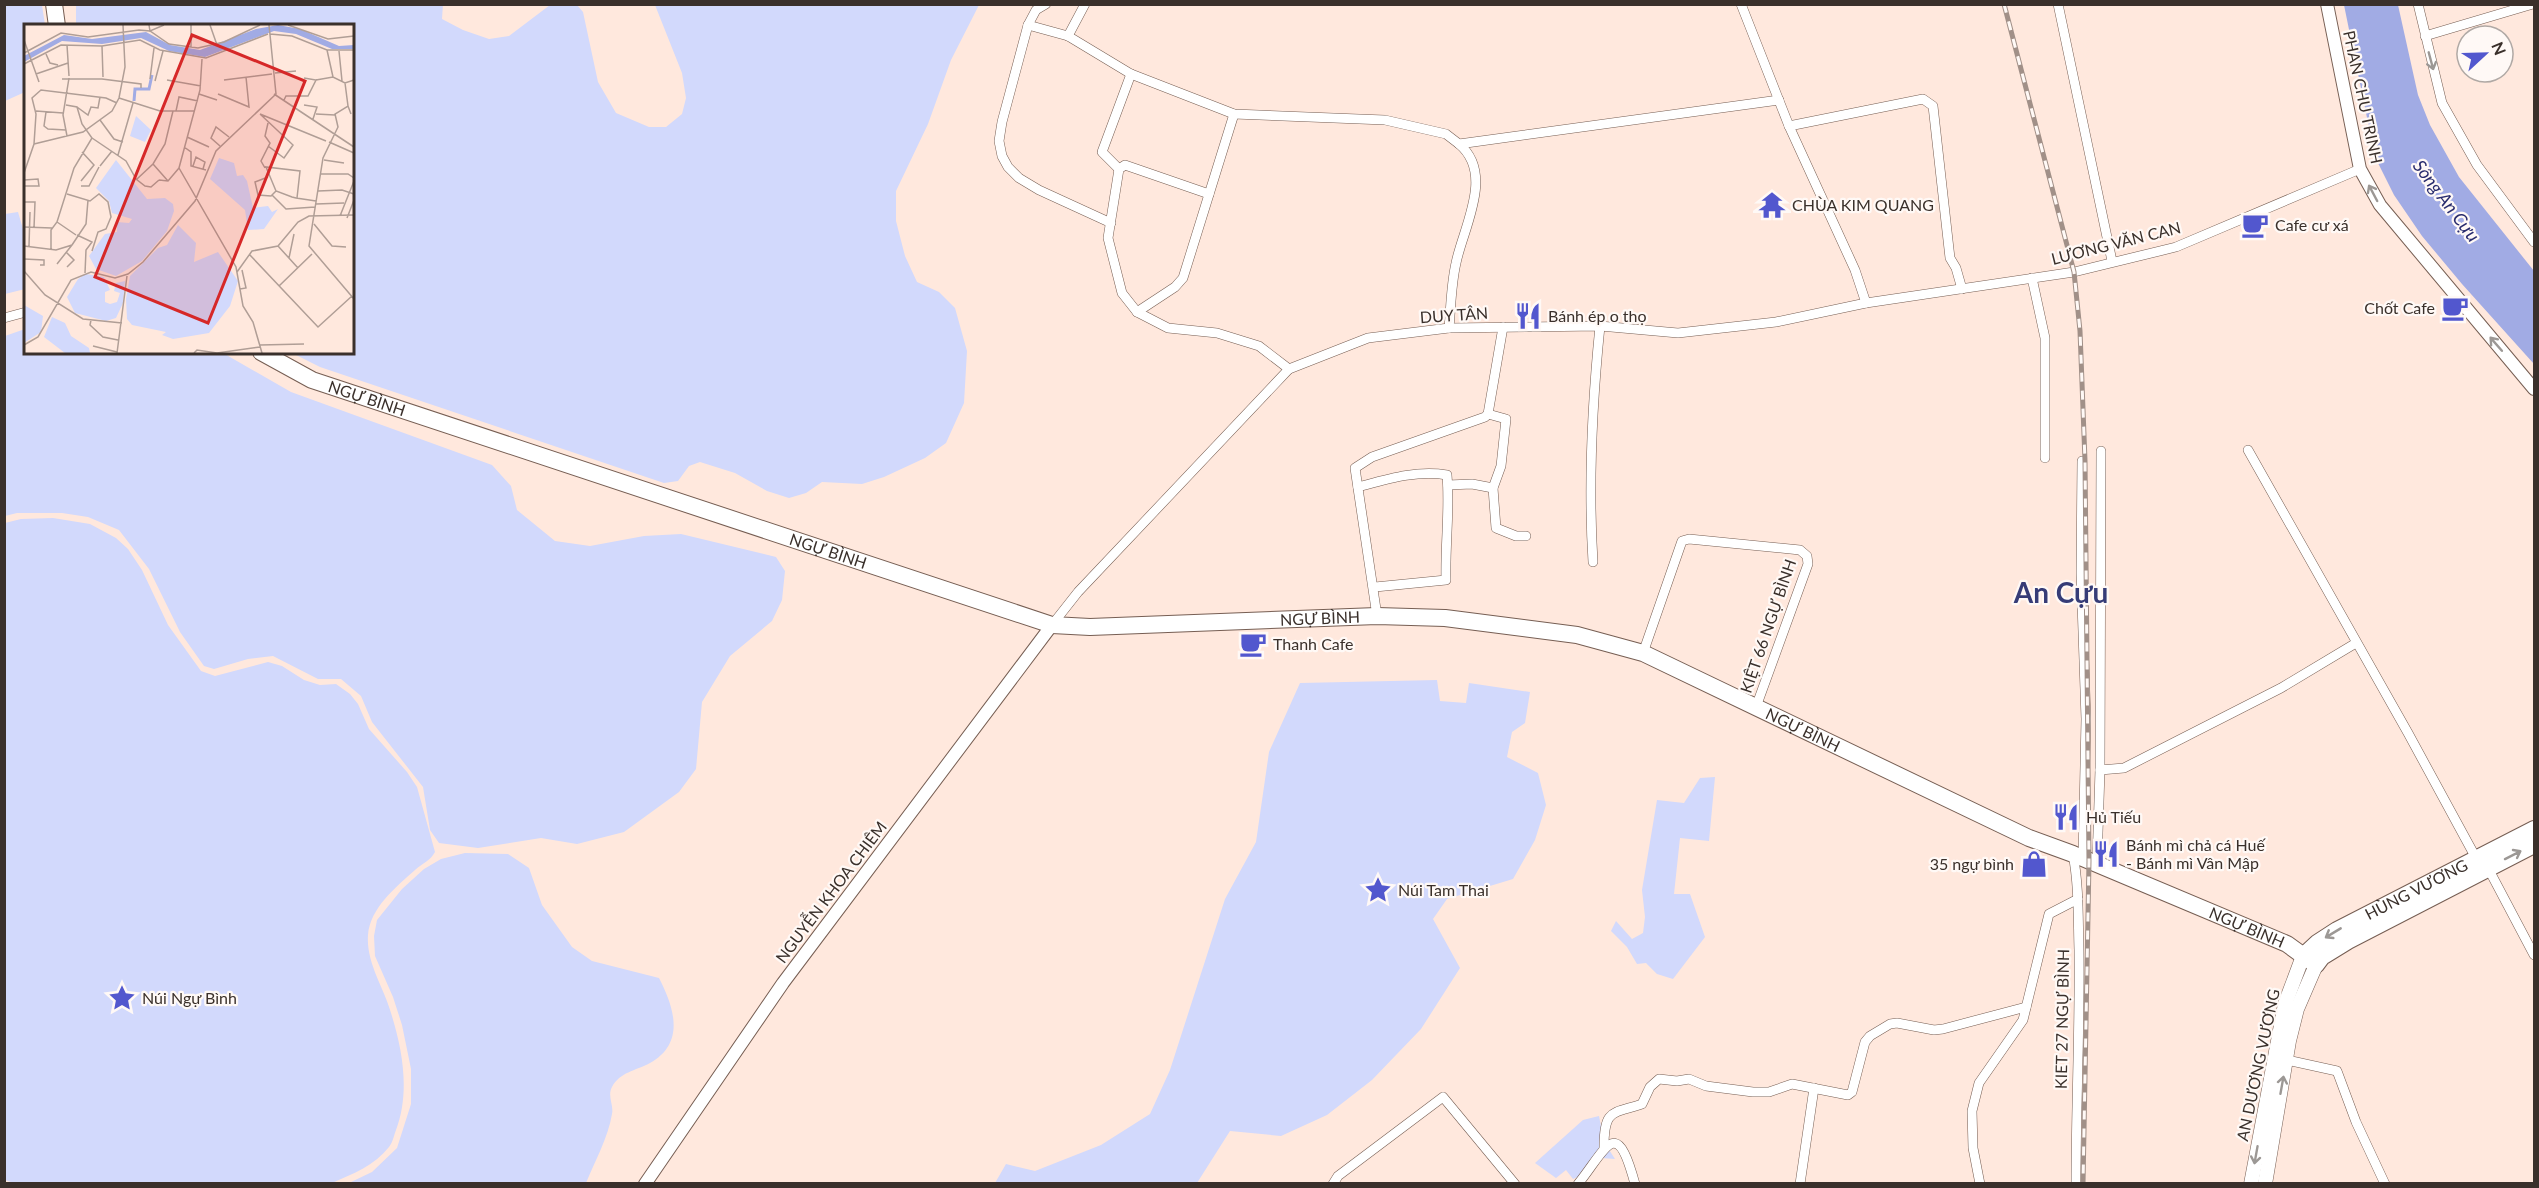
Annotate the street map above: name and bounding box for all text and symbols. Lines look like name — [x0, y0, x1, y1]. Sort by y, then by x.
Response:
inset map — [24, 24, 354, 354]
north arrow — [2455, 24, 2515, 84]
street label: PHAN CHU TRINH — [2340, 29, 2387, 165]
text: N — [2488, 39, 2510, 57]
one-way arrow — [2426, 52, 2437, 71]
water label: Sông An Cựu — [2409, 155, 2485, 246]
one-way arrow — [2367, 185, 2378, 203]
temple icon: CHÙA KIM QUANG — [1757, 190, 1787, 220]
place label: CHÙA KIM QUANG — [1792, 195, 1934, 214]
cafe icon: Cafe cư xá — [2240, 210, 2270, 240]
place label: Cafe cư xá — [2275, 215, 2349, 234]
street label: LƯƠNG VĂN CAN — [2049, 217, 2183, 268]
cafe icon: Chốt Cafe — [2440, 293, 2470, 323]
place label: Chốt Cafe — [2364, 298, 2435, 317]
restaurant icon: Bánh ép o thọ — [1513, 301, 1543, 331]
street label: DUY TÂN — [1419, 303, 1489, 326]
place label: Bánh ép o thọ — [1548, 306, 1647, 325]
one-way arrow — [2489, 337, 2503, 352]
street label: NGỰ BÌNH — [326, 376, 408, 419]
street label: NGỰ BÌNH — [787, 529, 869, 572]
street label: KIỆT 66 NGỰ BÌNH — [1736, 557, 1799, 695]
district label: An Cựu — [2013, 575, 2108, 609]
street label: NGỰ BÌNH — [1280, 607, 1360, 629]
cafe icon: Thanh Cafe — [1238, 629, 1268, 659]
place label: Thanh Cafe — [1273, 634, 1353, 653]
street label: NGỰ BÌNH — [1763, 703, 1844, 755]
restaurant icon: Hủ Tiếu — [2051, 802, 2081, 832]
place label: Hủ Tiếu — [2086, 807, 2141, 826]
street label: NGUYỄN KHOA CHIÊM — [771, 817, 890, 966]
place label: Bánh mì chả cá Huế - Bánh mì Vân Mập — [2126, 835, 2267, 872]
restaurant icon: Bánh mì chả cá Huế - Bánh mì Vân Mập — [2091, 839, 2121, 869]
shop icon: 35 ngự bình — [2019, 849, 2049, 879]
one-way arrow — [2503, 849, 2521, 861]
place label: 35 ngự bình — [1930, 854, 2014, 873]
street label: HÙNG VƯƠNG — [2361, 855, 2471, 923]
place icon: Núi Tam Thai — [1363, 875, 1393, 905]
place label: Núi Tam Thai — [1398, 880, 1489, 899]
street label: NGỰ BÌNH — [2207, 902, 2288, 951]
one-way arrow — [2325, 927, 2342, 939]
street label: KIET 27 NGỰ BÌNH — [2051, 949, 2072, 1089]
place icon: Núi Ngự Bình — [107, 983, 137, 1013]
street label: AN DƯƠNG VƯƠNG — [2232, 987, 2283, 1143]
place label: Núi Ngự Bình — [142, 988, 237, 1007]
one-way arrow — [2277, 1075, 2288, 1095]
one-way arrow — [2250, 1145, 2261, 1164]

